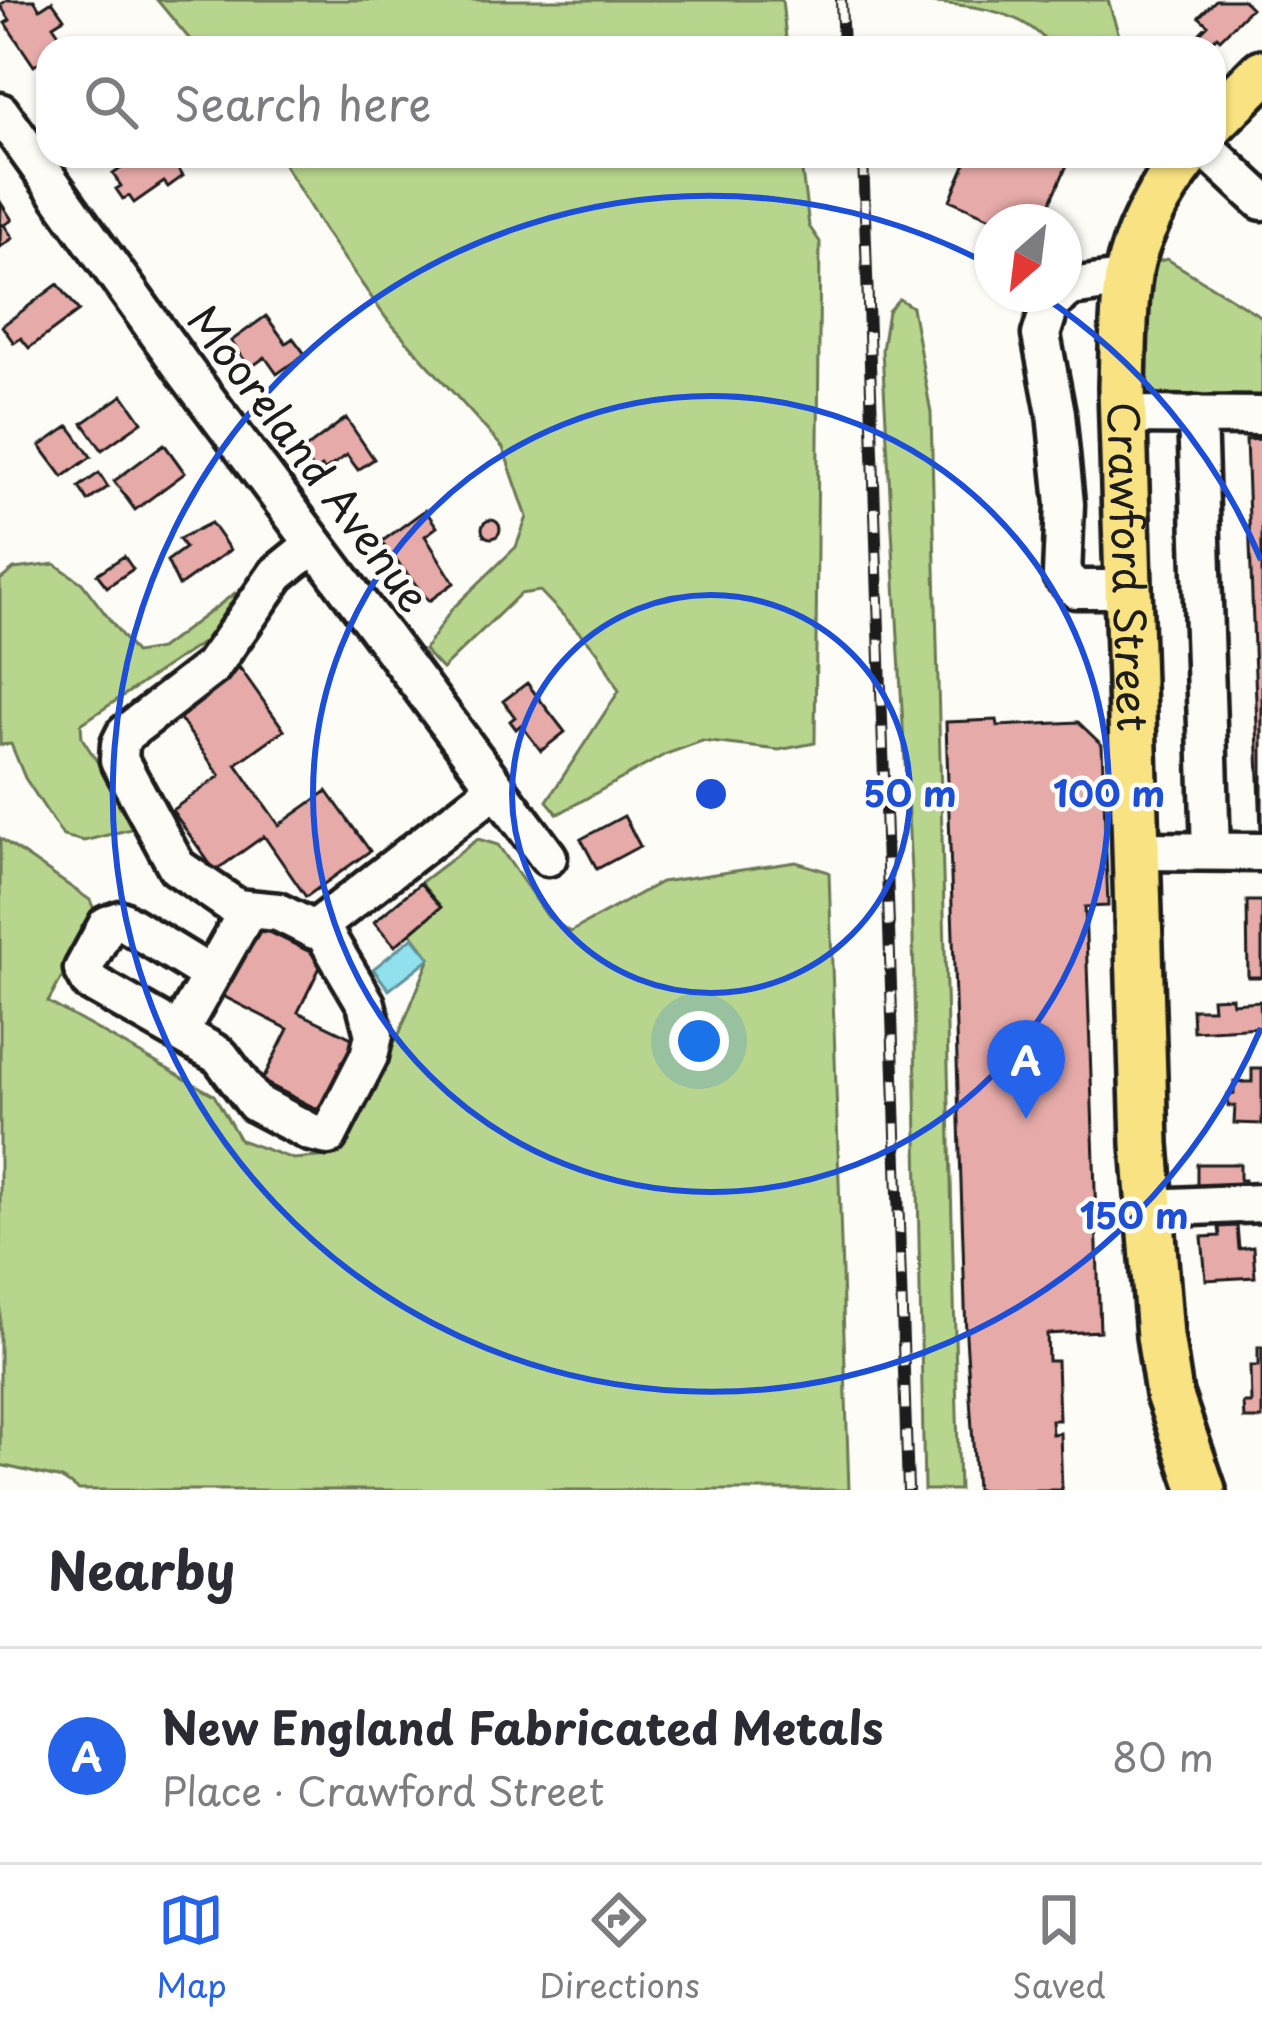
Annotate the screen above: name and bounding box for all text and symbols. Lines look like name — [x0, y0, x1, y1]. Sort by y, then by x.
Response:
search box — [36, 36, 1226, 168]
text: Search here — [174, 68, 431, 136]
icon: search — [78, 69, 144, 135]
north arrow — [974, 204, 1082, 312]
street label: Mooreland Avenue — [173, 291, 447, 624]
street label: Crawford Street — [1093, 401, 1166, 733]
text: 50 m — [863, 765, 957, 819]
text: 100 m — [1053, 765, 1165, 819]
centre of rings — [690, 773, 732, 815]
your location — [669, 1011, 729, 1071]
pin: A — [987, 1020, 1065, 1119]
text: 150 m — [1079, 1187, 1189, 1241]
text: Nearby — [48, 1530, 235, 1607]
text: New England Fabricated Metals — [162, 1692, 884, 1760]
text: A — [72, 1726, 102, 1785]
text: 80 m — [1112, 1726, 1214, 1785]
text: Place · Crawford Street — [162, 1760, 604, 1819]
tab: Map — [156, 1887, 227, 2009]
tab: Directions — [539, 1887, 700, 2009]
tab: Saved — [1012, 1887, 1106, 2009]

